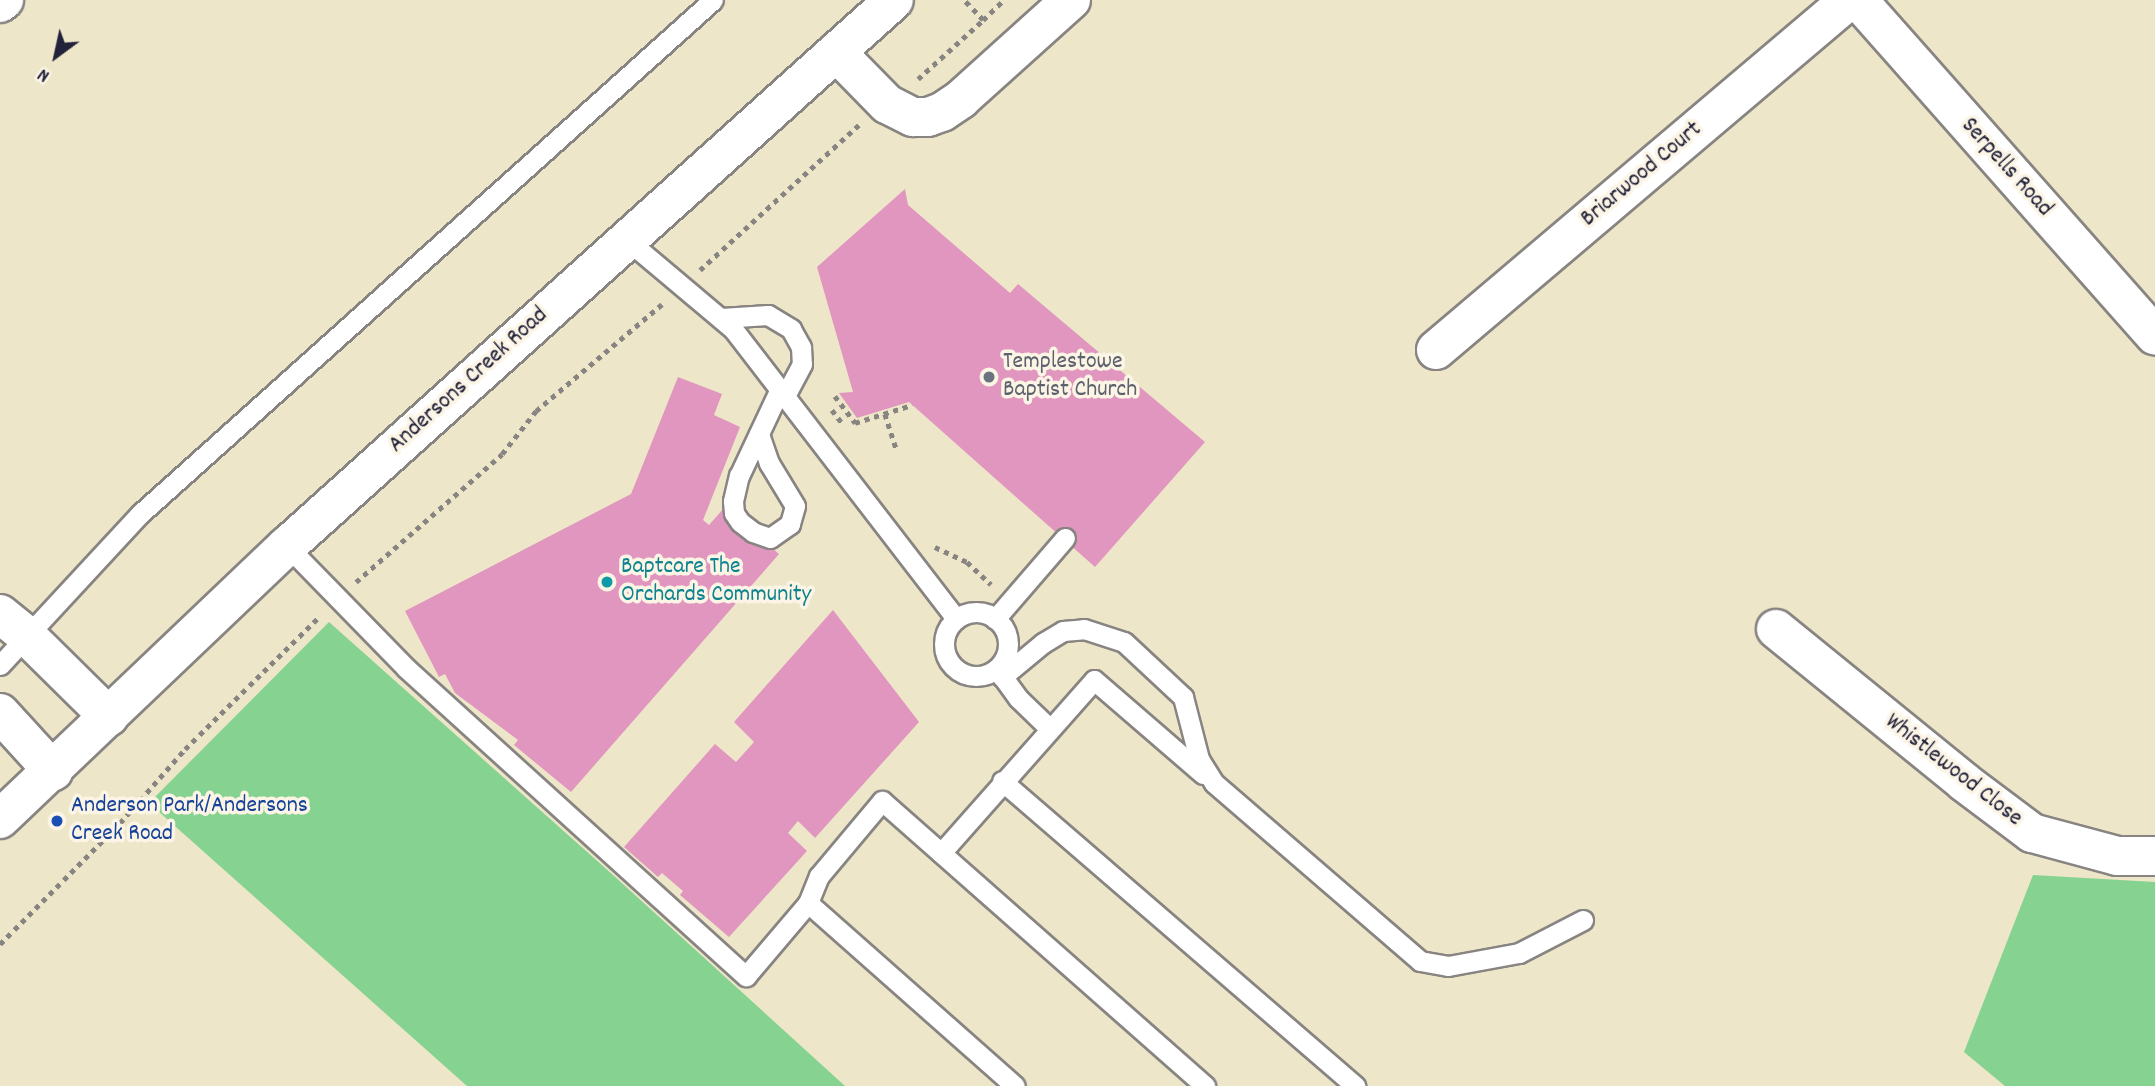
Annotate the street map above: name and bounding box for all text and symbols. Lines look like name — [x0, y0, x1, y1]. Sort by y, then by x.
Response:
north arrow — [21, 21, 91, 91]
text: N — [33, 60, 56, 88]
street label: Serpells Road — [1954, 112, 2058, 224]
street label: Briarwood Court — [1576, 116, 1708, 234]
street label: Andersons Creek Road — [383, 302, 555, 460]
place label: Templestowe Baptist Church — [1003, 349, 1137, 405]
marker: Templestowe Baptist Church — [981, 369, 997, 385]
place label: Baptcare The Orchards Community — [621, 554, 811, 610]
marker: Baptcare The Orchards Community — [599, 574, 615, 590]
street label: Whistlewood Close — [1878, 708, 2028, 834]
place label: Anderson Park/Andersons Creek Road — [71, 793, 308, 849]
marker: Anderson Park/Andersons Creek Road — [49, 813, 65, 829]

